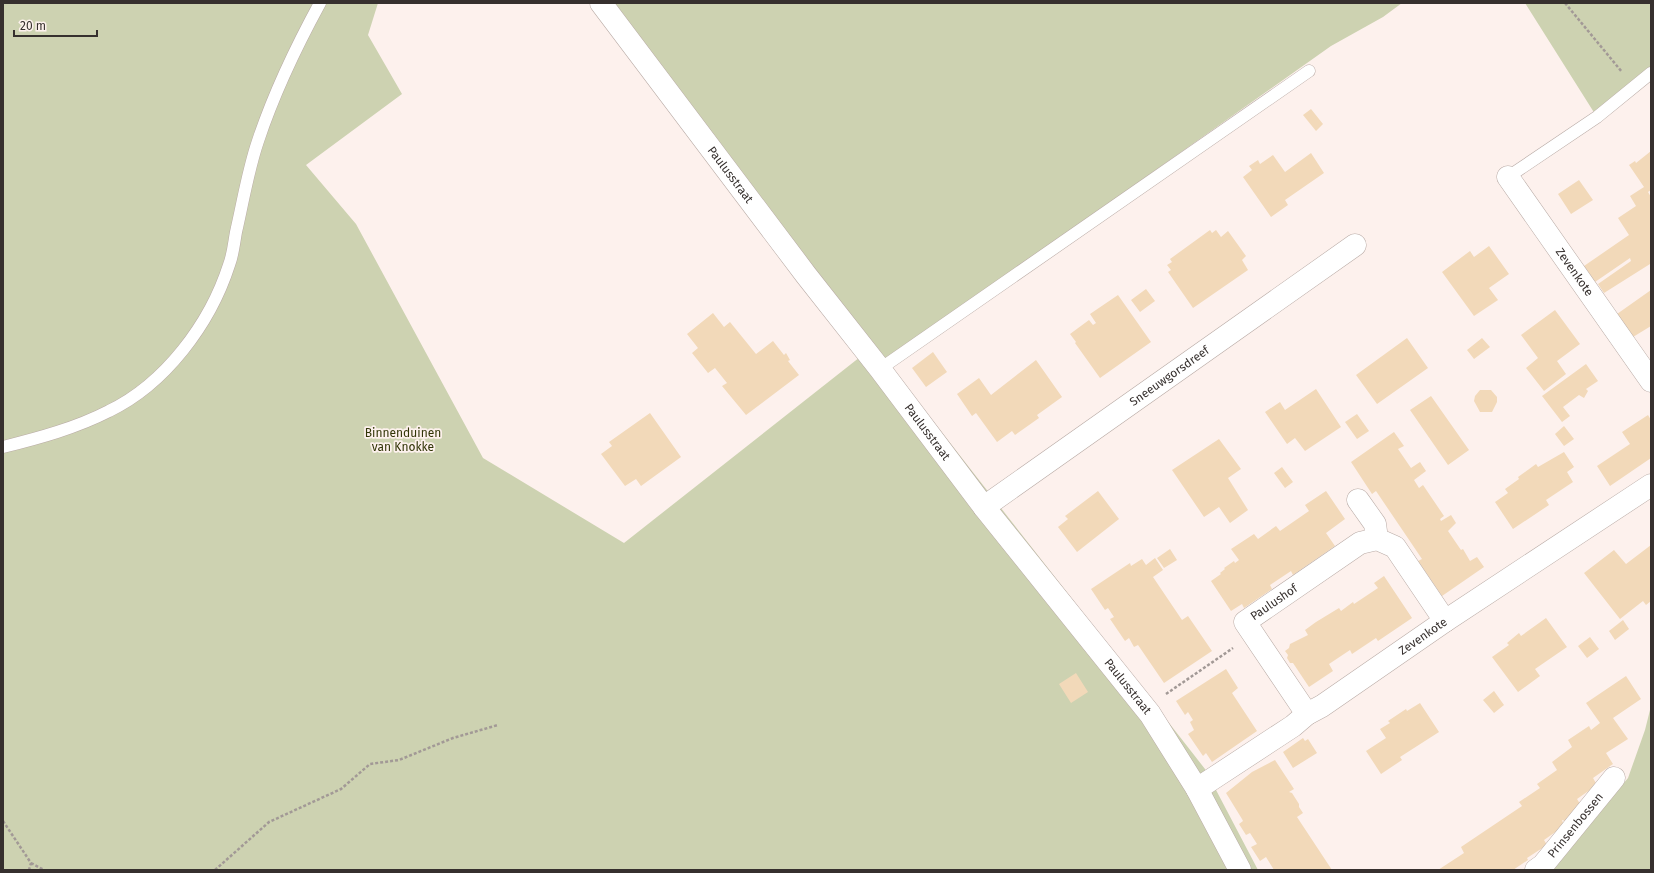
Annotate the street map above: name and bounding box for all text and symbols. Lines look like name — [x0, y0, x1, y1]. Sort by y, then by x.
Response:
scale bar — [14, 12, 97, 38]
text: 20 m — [20, 19, 46, 33]
street label: Paulusstraat — [705, 144, 757, 206]
street label: Zevenkote — [1553, 245, 1596, 299]
street label: Sneeuwgorsdreef — [1127, 343, 1213, 409]
street label: Paulusstraat — [902, 401, 954, 464]
park label: Binnenduinen van Knokke — [365, 426, 441, 454]
street label: Paulushof — [1248, 581, 1301, 623]
street label: Zevenkote — [1396, 615, 1450, 658]
street label: Paulusstraat — [1101, 656, 1155, 718]
street label: Prinsenbossen — [1545, 790, 1606, 861]

